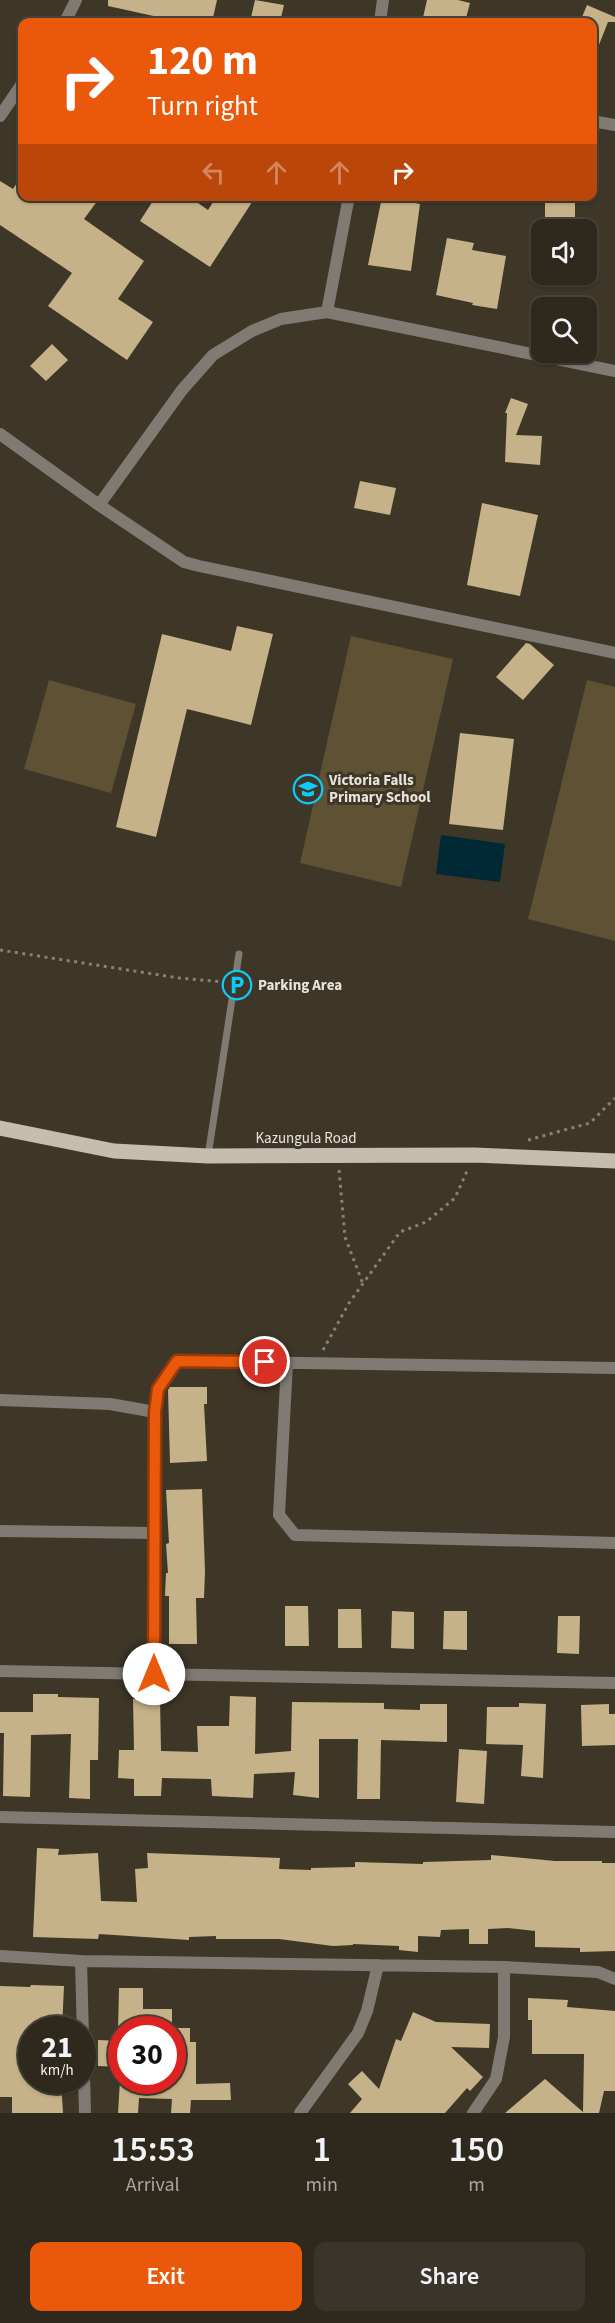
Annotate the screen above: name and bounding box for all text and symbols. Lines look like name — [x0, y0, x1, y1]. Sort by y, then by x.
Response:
text: 120 m — [147, 31, 258, 91]
icon: right — [48, 42, 126, 120]
text: Turn right — [147, 87, 258, 126]
icon: left — [197, 156, 230, 189]
icon: ahead — [260, 156, 293, 189]
icon: ahead — [323, 156, 356, 189]
icon: right — [386, 156, 419, 189]
map controls — [531, 219, 597, 363]
button: sound — [531, 219, 597, 285]
button: search — [531, 297, 597, 363]
place label: Victoria Falls Primary School — [328, 770, 431, 808]
school or university icon: Victoria Falls Primary School — [292, 773, 324, 805]
parking icon: Parking Area — [221, 969, 253, 1001]
place label: Parking Area — [258, 975, 342, 996]
street label: Kazungula Road — [255, 1128, 357, 1149]
pin — [239, 1336, 290, 1387]
icon: arrive — [248, 1345, 281, 1378]
position arrow — [122, 1642, 186, 1706]
speed limit sign: 30 — [108, 2016, 186, 2094]
text: 21 — [41, 2026, 73, 2069]
text: km/h — [40, 2060, 74, 2081]
text: 15:53 — [111, 2124, 195, 2175]
text: 1 — [312, 2124, 331, 2175]
text: 150 — [449, 2124, 504, 2175]
text: Arrival — [126, 2171, 180, 2199]
text: min — [305, 2171, 338, 2199]
text: m — [468, 2171, 485, 2199]
button: Exit — [30, 2242, 302, 2311]
button: Share — [314, 2242, 585, 2311]

